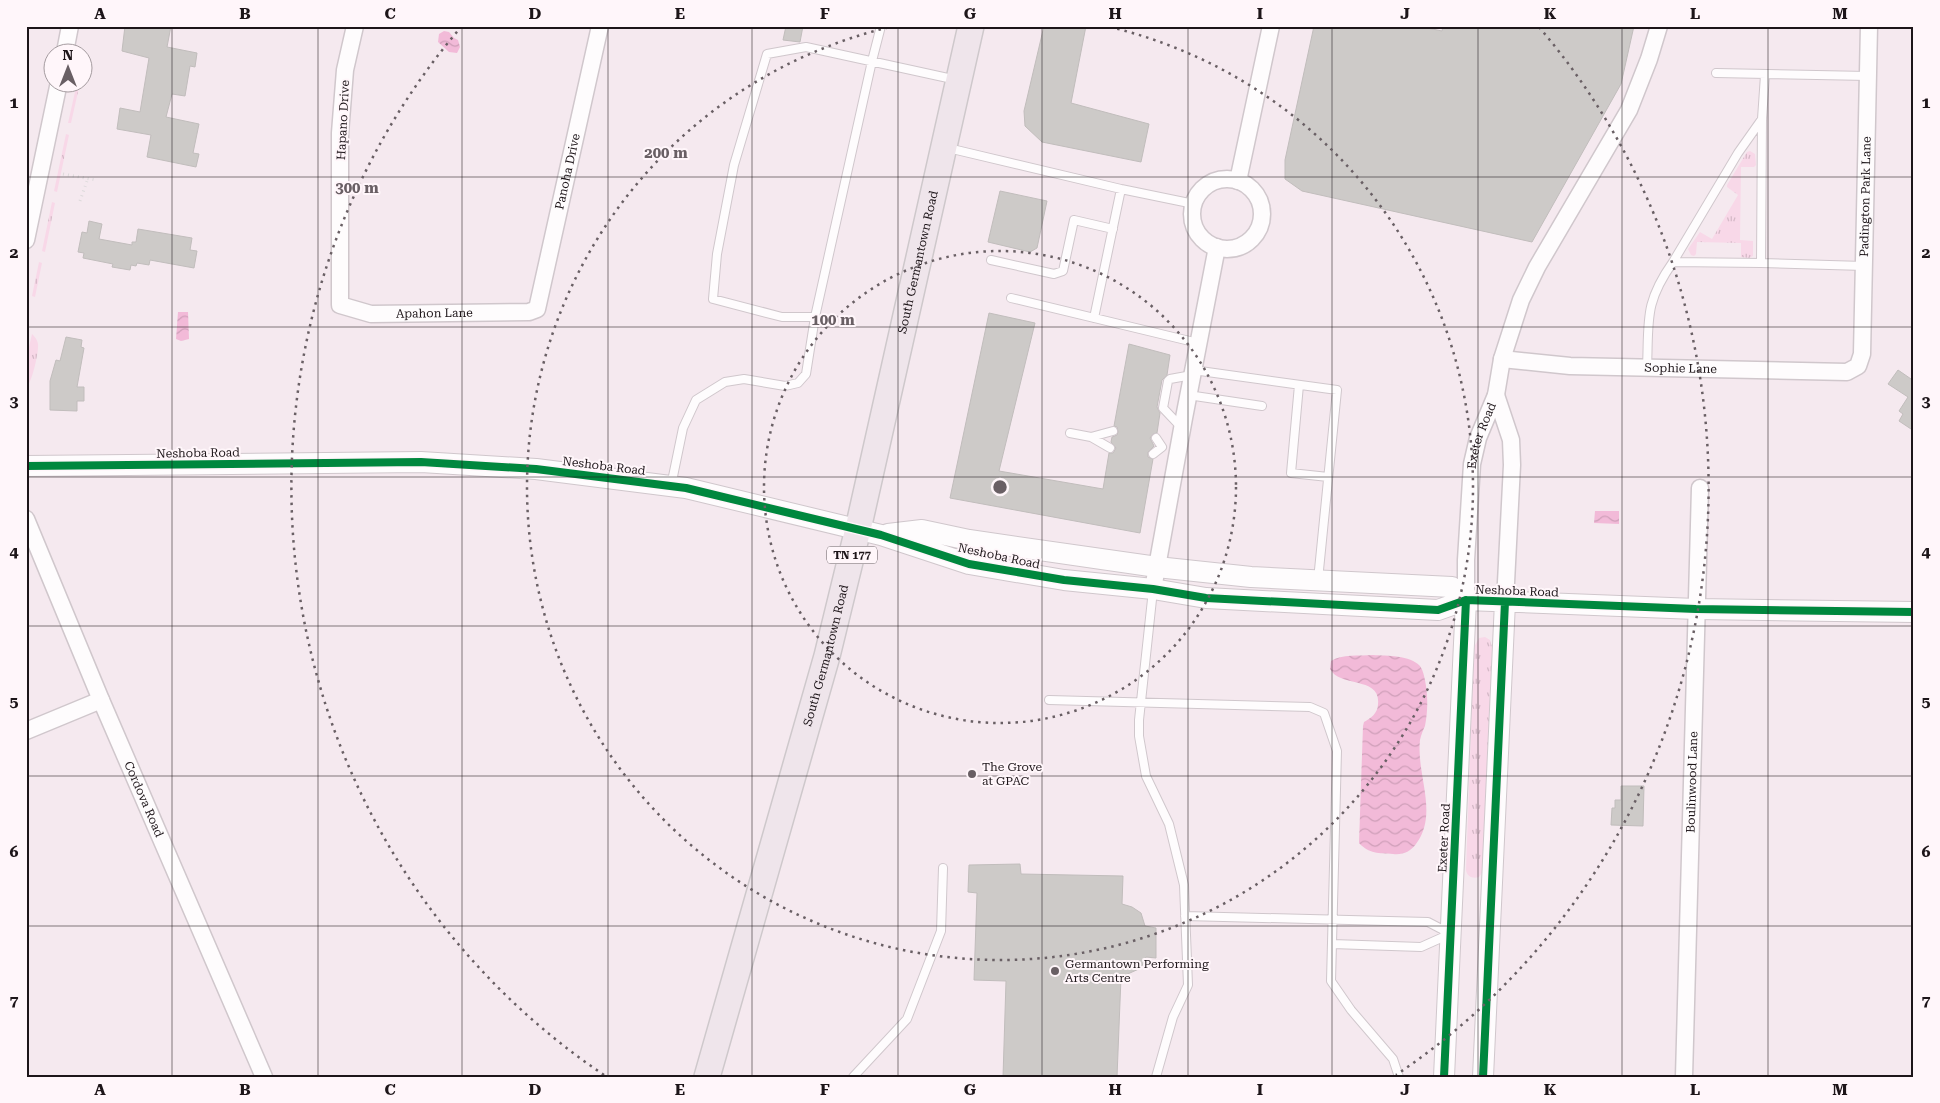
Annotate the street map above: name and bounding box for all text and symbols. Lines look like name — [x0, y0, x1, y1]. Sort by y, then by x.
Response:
text: A — [94, 4, 106, 23]
text: B — [239, 4, 251, 23]
text: C — [384, 4, 396, 23]
text: D — [529, 4, 542, 23]
text: E — [675, 4, 685, 23]
text: F — [820, 4, 830, 23]
text: G — [964, 4, 977, 23]
text: H — [1108, 4, 1122, 23]
text: I — [1257, 4, 1263, 23]
text: J — [1400, 4, 1410, 23]
text: K — [1544, 4, 1557, 23]
text: L — [1690, 4, 1700, 23]
text: M — [1832, 4, 1848, 23]
north arrow — [42, 42, 92, 92]
text: N — [63, 47, 74, 63]
street label: Hapano Drive — [334, 79, 352, 160]
text: 1 — [10, 93, 19, 112]
text: 1 — [1922, 93, 1931, 112]
street label: Panoha Drive — [552, 132, 583, 211]
street label: Padington Park Lane — [1857, 136, 1874, 257]
text: 200 m — [644, 144, 688, 162]
text: 300 m — [335, 179, 379, 197]
street label: South Germantown Road — [895, 189, 941, 335]
text: 2 — [10, 243, 19, 262]
text: 2 — [1922, 243, 1931, 262]
street label: Apahon Lane — [396, 306, 473, 321]
text: 100 m — [811, 311, 855, 329]
street label: Sophie Lane — [1644, 361, 1717, 376]
text: 3 — [10, 392, 19, 411]
text: 3 — [1922, 392, 1931, 411]
street label: Exeter Road — [1465, 400, 1499, 469]
street label: Neshoba Road — [156, 445, 240, 461]
street label: Neshoba Road — [562, 454, 647, 478]
centre of rings — [991, 478, 1009, 496]
street label: Neshoba Road — [957, 540, 1042, 572]
text: 4 — [10, 542, 19, 561]
text: 4 — [1922, 542, 1931, 561]
road number: TN 177 — [827, 546, 877, 564]
street label: South Germantown Road — [800, 583, 851, 728]
street label: Neshoba Road — [1475, 583, 1559, 599]
text: 5 — [10, 692, 19, 711]
text: 5 — [1922, 692, 1931, 711]
street label: Boulinwood Lane — [1684, 731, 1700, 833]
street label: Cordova Road — [121, 759, 167, 840]
place label: The Grove at GPAC — [982, 760, 1042, 788]
marker: The Grove at GPAC — [966, 768, 978, 780]
street label: Exeter Road — [1435, 803, 1453, 873]
text: 6 — [10, 842, 19, 861]
text: 6 — [1922, 842, 1931, 861]
place label: Germantown Performing Arts Centre — [1065, 957, 1209, 985]
marker: Germantown Performing Arts Centre — [1049, 965, 1061, 977]
text: 7 — [10, 991, 19, 1010]
text: 7 — [1922, 991, 1931, 1010]
text: A — [94, 1080, 106, 1099]
text: B — [239, 1080, 251, 1099]
text: C — [384, 1080, 396, 1099]
text: D — [529, 1080, 542, 1099]
text: E — [675, 1080, 685, 1099]
text: F — [820, 1080, 830, 1099]
text: G — [964, 1080, 977, 1099]
text: H — [1108, 1080, 1122, 1099]
text: I — [1257, 1080, 1263, 1099]
text: J — [1400, 1080, 1410, 1099]
text: K — [1544, 1080, 1557, 1099]
text: L — [1690, 1080, 1700, 1099]
text: M — [1832, 1080, 1848, 1099]

